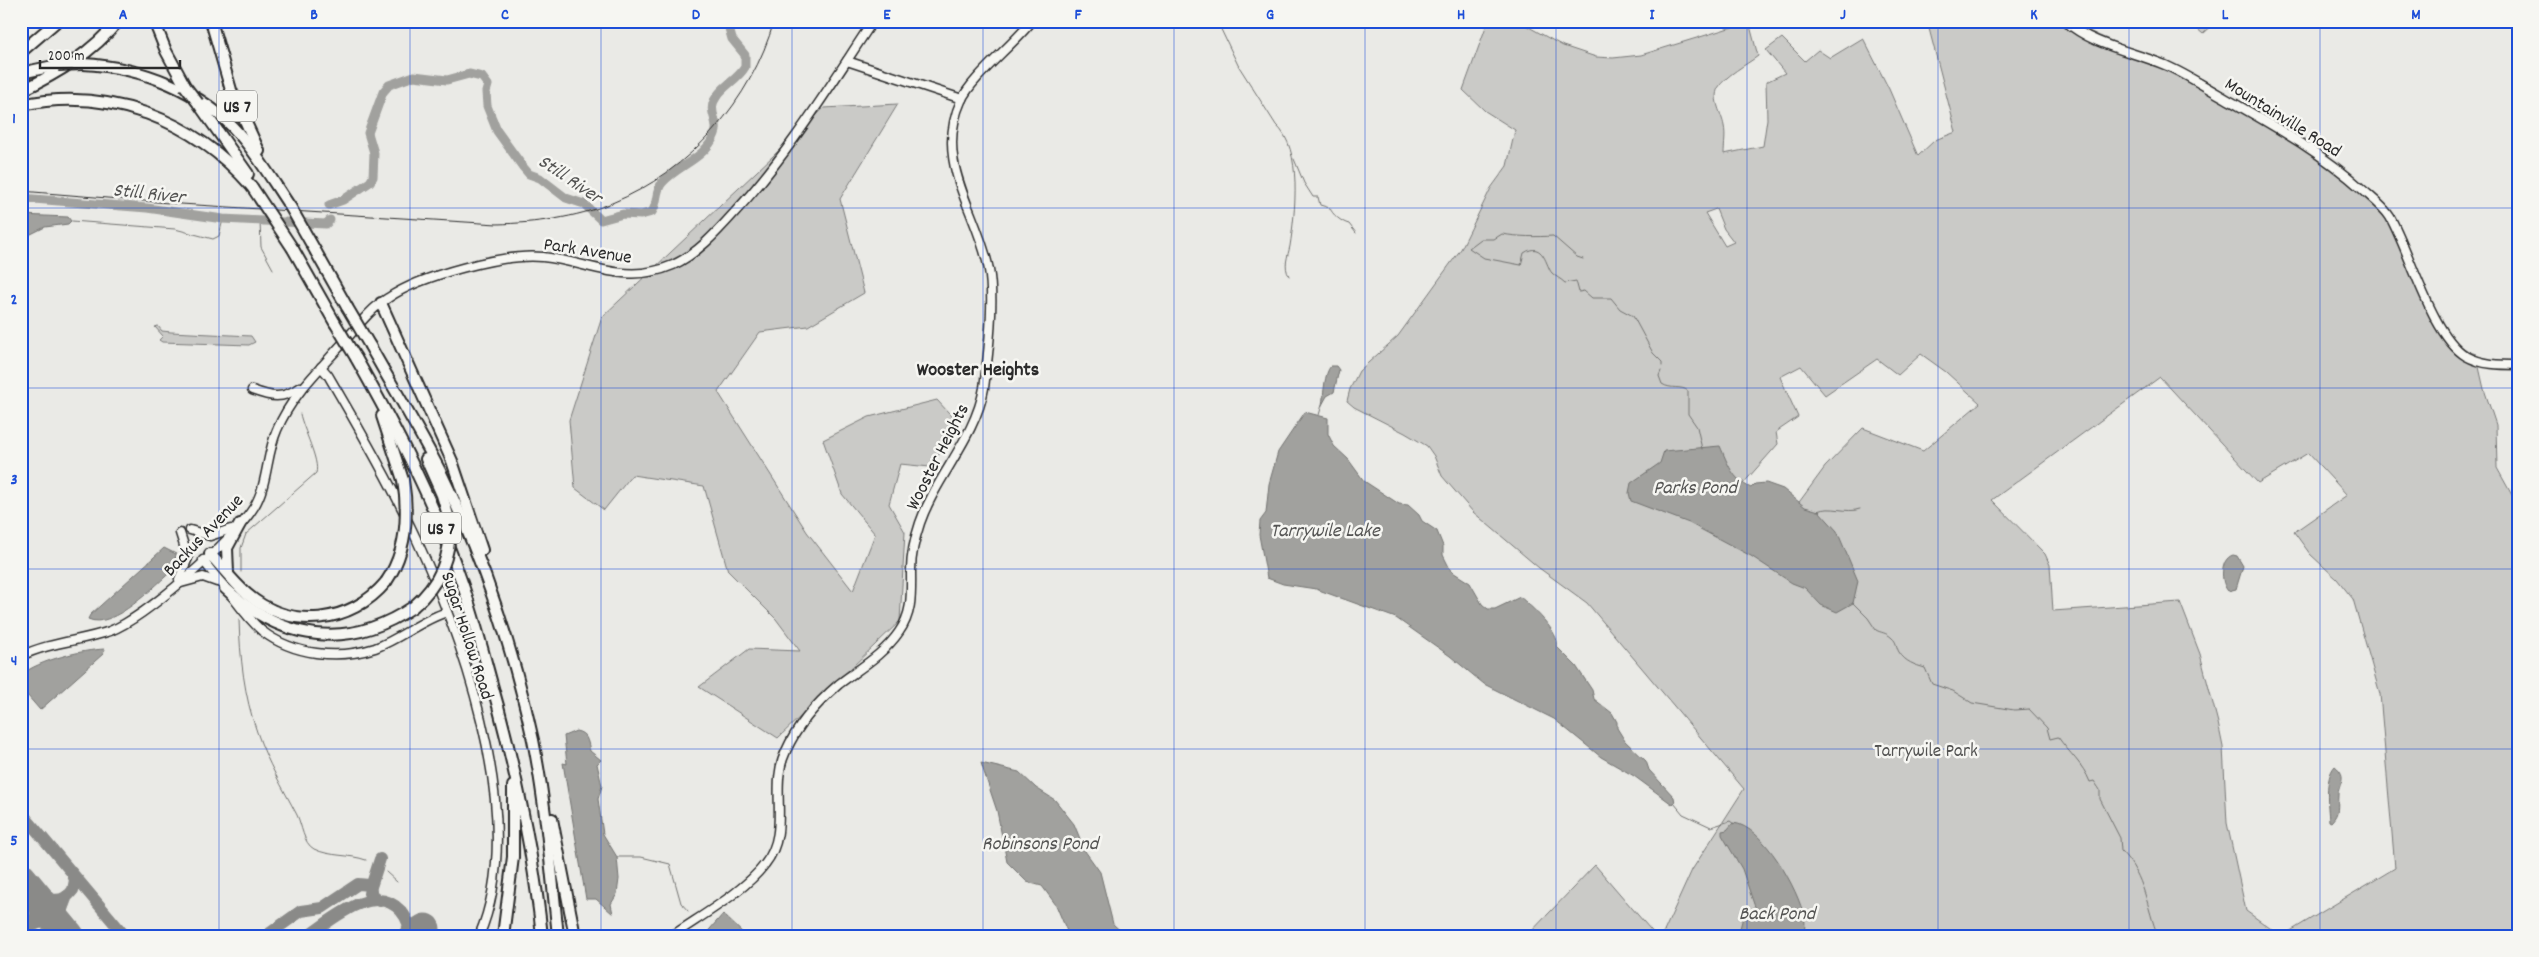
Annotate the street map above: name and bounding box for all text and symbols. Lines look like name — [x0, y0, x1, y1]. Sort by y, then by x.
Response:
text: A — [119, 4, 128, 27]
text: B — [310, 4, 318, 27]
text: C — [501, 4, 509, 27]
text: D — [692, 4, 701, 27]
text: E — [883, 4, 891, 27]
text: F — [1074, 4, 1082, 27]
text: G — [1266, 4, 1274, 27]
text: H — [1457, 4, 1465, 27]
text: I — [1650, 4, 1656, 27]
text: J — [1840, 4, 1846, 27]
text: K — [2030, 4, 2038, 27]
text: L — [2222, 4, 2229, 27]
text: M — [2411, 4, 2421, 27]
scale bar — [40, 38, 180, 70]
text: 200 m — [48, 46, 85, 68]
street label: Mountainville Road — [2218, 72, 2346, 166]
road number: US 7 — [217, 90, 257, 122]
text: 1 — [12, 108, 16, 131]
water label: Still River — [532, 149, 609, 214]
water label: Still River — [111, 177, 188, 213]
street label: Park Avenue — [542, 232, 633, 273]
text: 2 — [11, 289, 18, 312]
district label: Wooster Heights — [917, 357, 1039, 385]
street label: Wooster Heights — [901, 400, 978, 515]
text: 3 — [10, 469, 18, 492]
water label: Parks Pond — [1653, 475, 1739, 503]
street label: Backus Avenue — [158, 489, 251, 584]
road number: US 7 — [421, 512, 461, 544]
water label: Tarrywile Lake — [1270, 518, 1381, 546]
street label: Sugar Hollow Road — [432, 569, 499, 704]
text: 4 — [11, 650, 17, 673]
park label: Tarrywile Park — [1874, 739, 1978, 766]
text: 5 — [10, 830, 18, 853]
water label: Robinsons Pond — [982, 831, 1101, 859]
water label: Back Pond — [1739, 901, 1818, 929]

